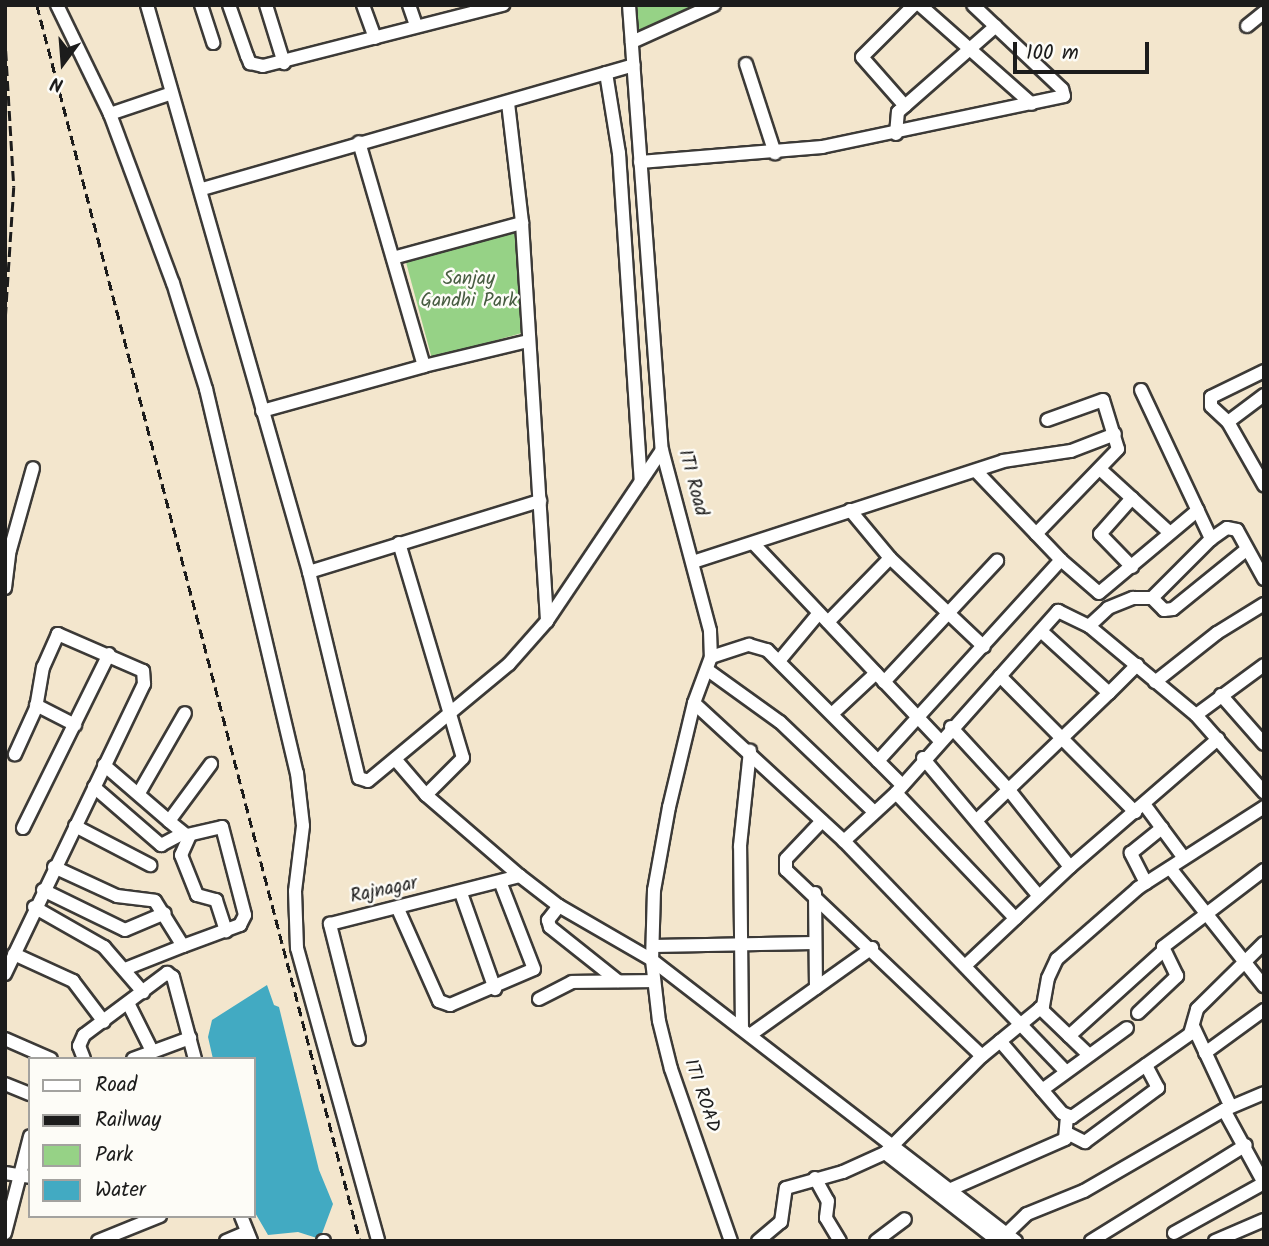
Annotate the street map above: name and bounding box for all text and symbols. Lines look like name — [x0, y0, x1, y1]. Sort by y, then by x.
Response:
north arrow — [28, 28, 98, 98]
scale bar — [1017, 28, 1154, 72]
text: 100 m — [1026, 37, 1079, 70]
text: N — [47, 67, 67, 99]
park label: Sanjay Gandhi Park — [421, 269, 517, 313]
street label: ITI Road — [672, 447, 712, 519]
street label: Rajnagar — [348, 873, 420, 909]
street label: ITI ROAD — [678, 1056, 724, 1136]
legend — [28, 1057, 256, 1218]
text: Road — [95, 1069, 137, 1102]
text: Railway — [95, 1104, 161, 1137]
text: Park — [95, 1139, 133, 1172]
text: Water — [95, 1174, 146, 1207]

